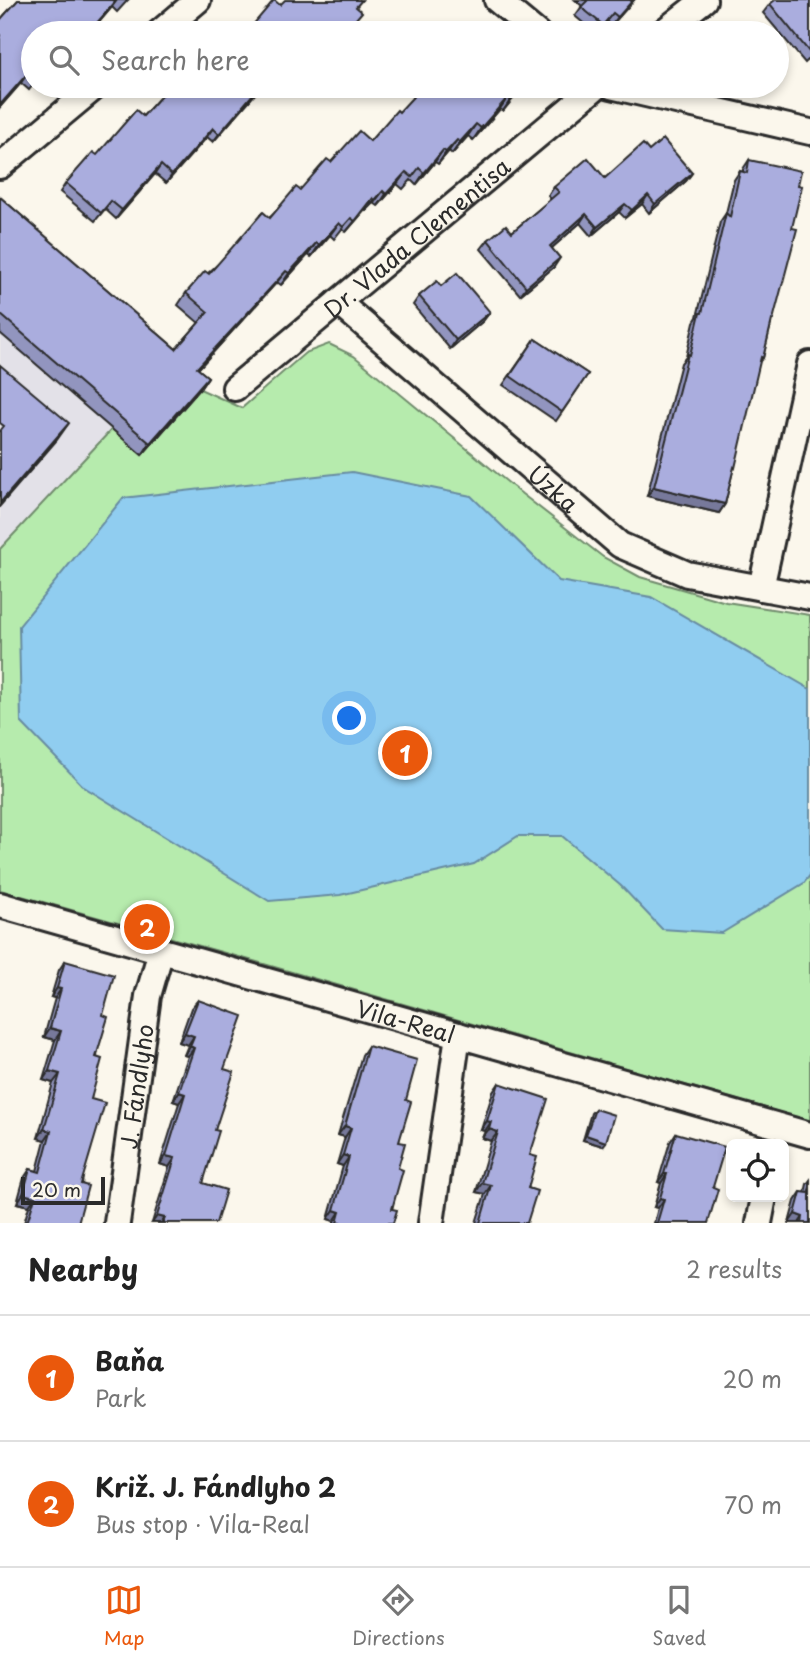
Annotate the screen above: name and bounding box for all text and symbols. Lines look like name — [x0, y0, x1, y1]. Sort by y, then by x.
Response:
search box — [21, 21, 789, 98]
text: Search here — [101, 40, 250, 79]
icon: search — [45, 41, 83, 79]
street label: Dr. Vlada Clementisa — [315, 148, 518, 325]
street label: Úzka — [521, 456, 588, 520]
your location — [332, 701, 366, 735]
pin: 1 — [382, 727, 428, 779]
pin: 2 — [124, 901, 170, 953]
street label: Vila-Real — [353, 990, 459, 1051]
street label: J. Fándlyho — [110, 1022, 162, 1151]
map controls — [726, 1139, 789, 1202]
button: locate — [726, 1139, 789, 1202]
scale bar — [21, 1174, 105, 1206]
text: 20 m — [32, 1175, 81, 1203]
text: Nearby — [28, 1246, 138, 1291]
text: 2 results — [686, 1251, 782, 1286]
text: Baňa — [95, 1341, 164, 1380]
text: 1 — [46, 1361, 57, 1396]
text: 20 m — [723, 1361, 782, 1396]
text: Park — [95, 1380, 146, 1415]
text: Križ. J. Fándlyho 2 — [95, 1467, 336, 1506]
text: 2 — [43, 1487, 59, 1522]
text: 70 m — [724, 1487, 782, 1522]
text: Bus stop · Vila-Real — [95, 1506, 310, 1541]
tab: Map — [104, 1581, 144, 1651]
tab: Directions — [352, 1581, 445, 1651]
tab: Saved — [652, 1581, 706, 1651]

